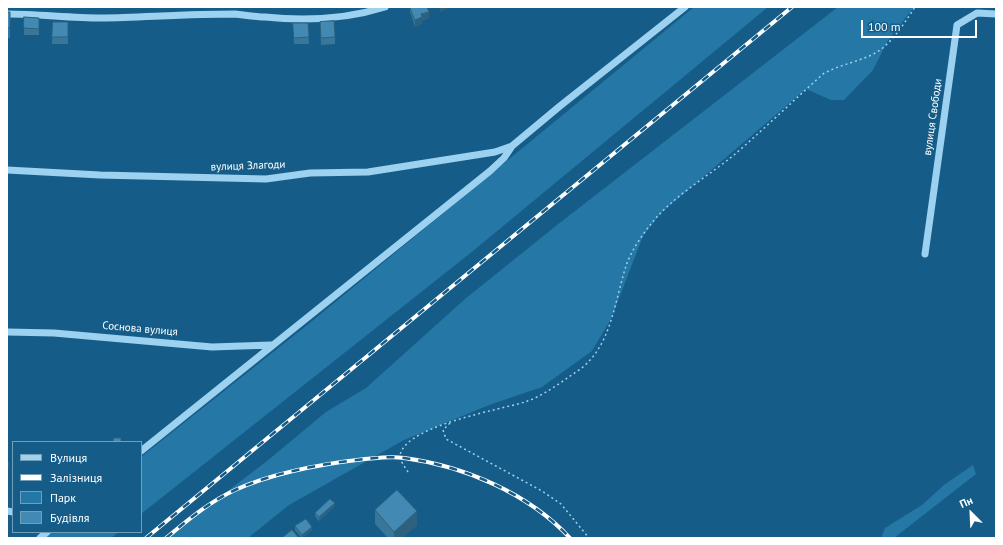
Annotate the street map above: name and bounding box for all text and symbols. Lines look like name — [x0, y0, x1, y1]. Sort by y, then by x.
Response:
scale bar — [863, 12, 979, 38]
text: 100 m — [868, 19, 901, 34]
street label: вулиця Свободи — [921, 78, 945, 156]
street label: вулиця Злагоди — [210, 158, 286, 174]
street label: Соснова вулиця — [102, 319, 178, 339]
legend — [12, 441, 142, 533]
text: Вулиця — [50, 450, 87, 465]
text: Залізниця — [50, 470, 102, 485]
text: Парк — [50, 490, 76, 505]
north arrow — [951, 493, 991, 533]
text: Пн — [957, 493, 975, 511]
text: Будівля — [50, 510, 89, 525]

